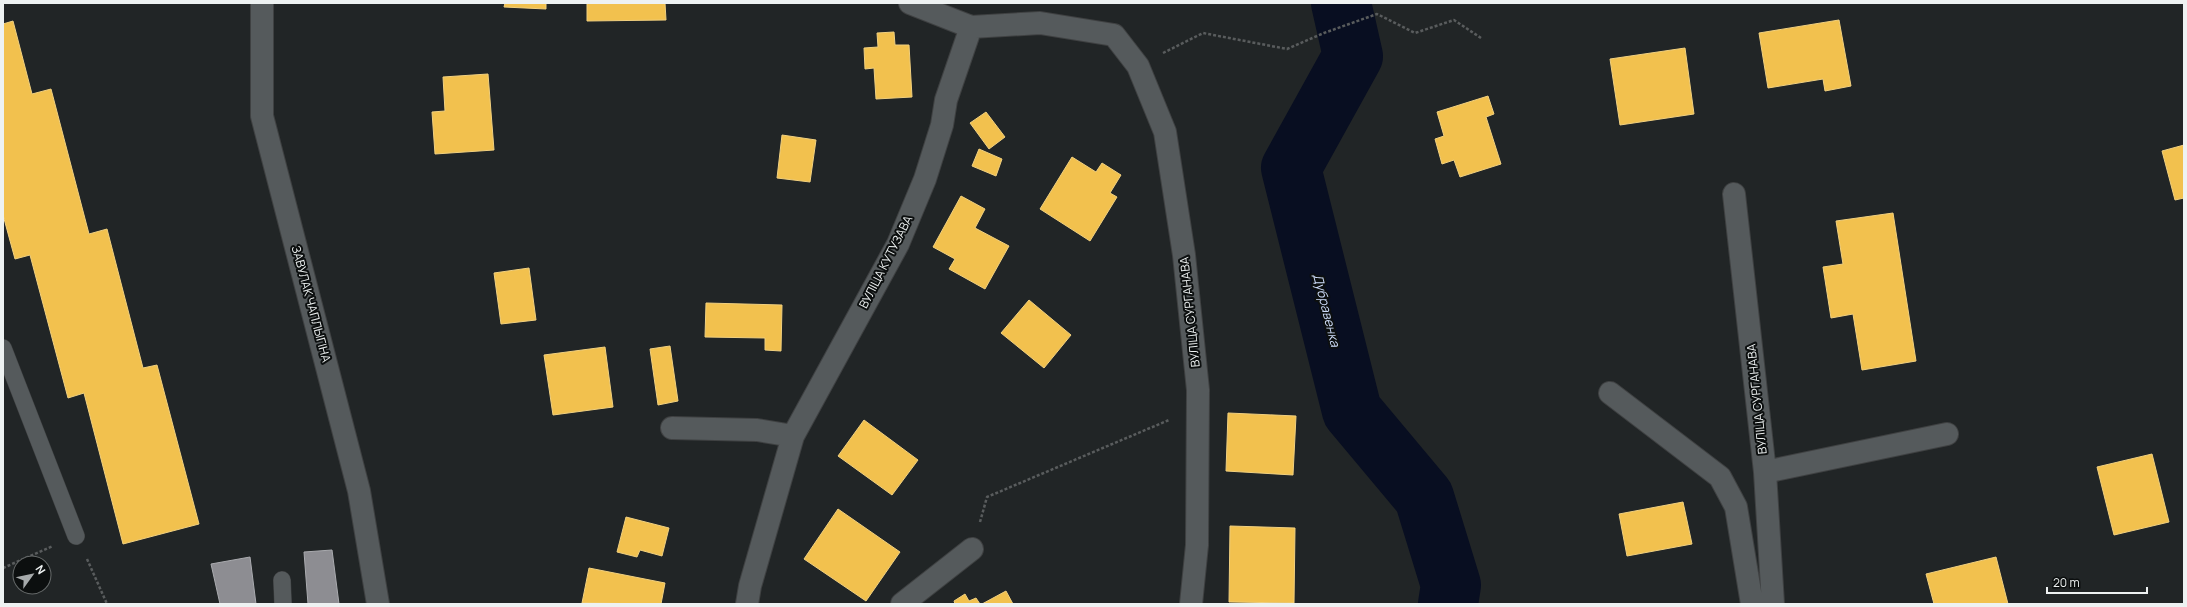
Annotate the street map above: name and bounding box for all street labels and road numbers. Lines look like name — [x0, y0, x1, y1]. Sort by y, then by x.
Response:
street label: ВУЛІЦА КУТУЗАВА — [855, 212, 917, 311]
street label: ЗАВУЛАК ЧАПЛЫГІНА — [288, 244, 335, 364]
street label: ВУЛІЦА СУРГАНАВА — [1175, 256, 1204, 368]
street label: ВУЛІЦА СУРГАНАВА — [1742, 343, 1771, 455]

